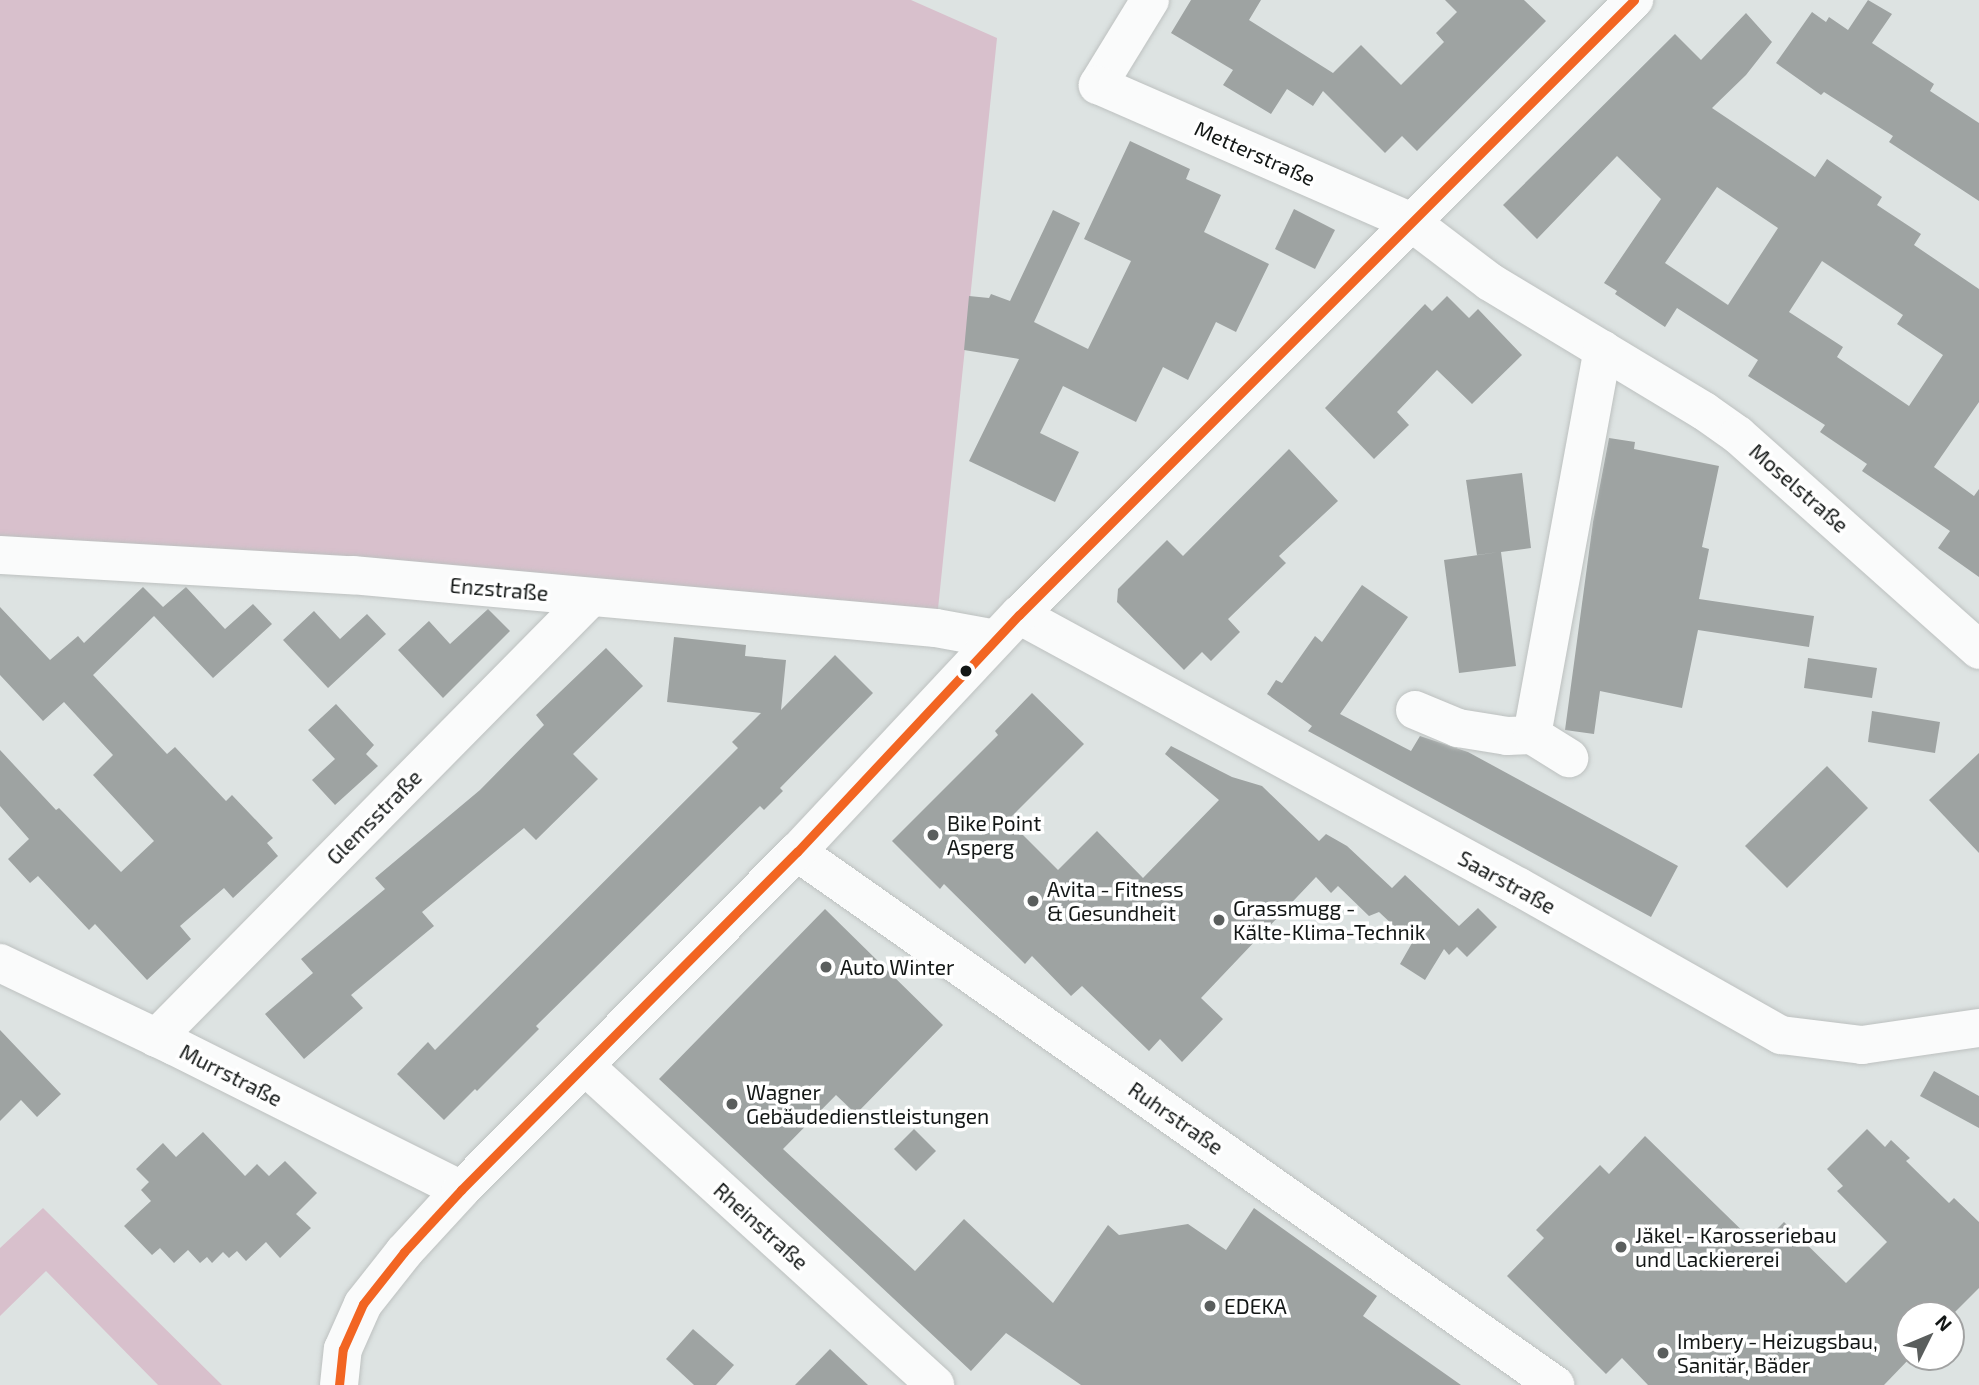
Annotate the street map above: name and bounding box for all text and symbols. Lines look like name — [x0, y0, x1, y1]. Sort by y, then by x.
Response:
street label: Metterstraße — [1191, 115, 1319, 191]
street label: Moselstraße — [1744, 438, 1854, 538]
street label: Enzstraße — [449, 572, 549, 606]
unlabelled marker — [959, 664, 973, 678]
street label: Glemsstraße — [321, 764, 427, 870]
place label: Bike Point Asperg — [947, 810, 1041, 860]
marker: Bike Point Asperg — [925, 827, 941, 843]
street label: Saarstraße — [1454, 845, 1560, 919]
place label: Avita - Fitness & Gesundheit — [1047, 876, 1184, 926]
marker: Avita - Fitness & Gesundheit — [1025, 893, 1041, 909]
place label: Grassmugg - Kälte-Klima-Technik — [1233, 895, 1425, 945]
marker: Grassmugg - Kälte-Klima-Technik — [1211, 912, 1227, 928]
place label: Auto Winter — [840, 954, 955, 980]
marker: Auto Winter — [818, 959, 834, 975]
street label: Murrstraße — [176, 1039, 286, 1111]
street label: Ruhrstraße — [1124, 1076, 1228, 1160]
place label: Wagner Gebäudedienstleistungen — [746, 1079, 989, 1129]
marker: Wagner Gebäudedienstleistungen — [724, 1096, 740, 1112]
street label: Rheinstraße — [709, 1177, 813, 1275]
place label: Jäkel - Karosseriebau und Lackiererei — [1635, 1222, 1837, 1272]
marker: Jäkel - Karosseriebau und Lackiererei — [1613, 1239, 1629, 1255]
place label: EDEKA — [1224, 1293, 1287, 1319]
marker: EDEKA — [1202, 1298, 1218, 1314]
north arrow — [1895, 1301, 1965, 1371]
text: N — [1931, 1310, 1957, 1336]
place label: Imbery - Heizugsbau, Sanitär, Bäder — [1677, 1328, 1878, 1378]
marker: Imbery - Heizugsbau, Sanitär, Bäder — [1655, 1345, 1671, 1361]

